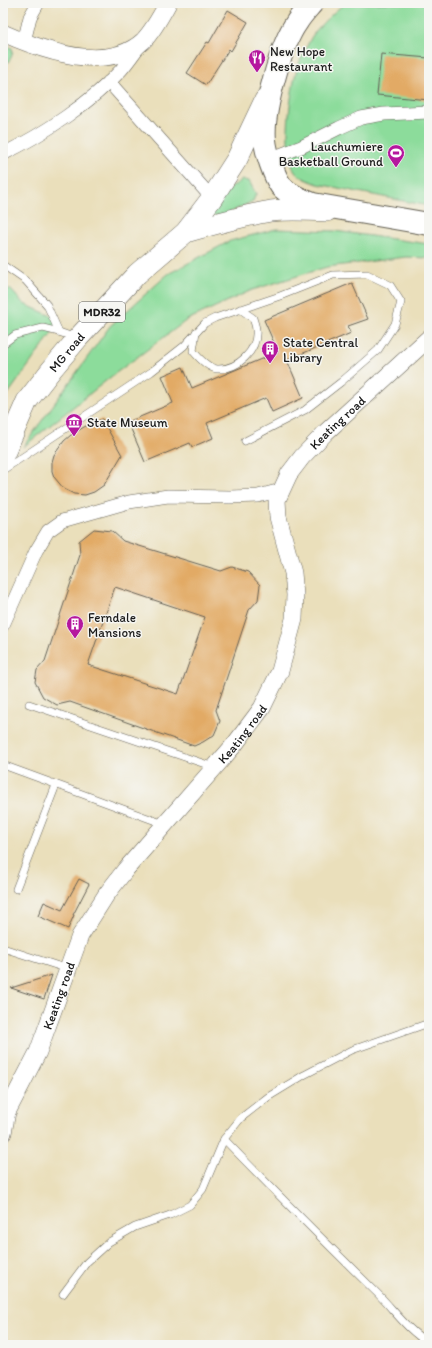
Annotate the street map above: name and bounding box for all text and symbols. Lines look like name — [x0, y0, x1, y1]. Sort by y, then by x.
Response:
place label: New Hope Restaurant — [270, 44, 333, 74]
restaurant icon: New Hope Restaurant — [247, 48, 267, 73]
place label: Lauchumiere Basketball Ground — [279, 139, 383, 169]
sports icon: Lauchumiere Basketball Ground — [386, 143, 406, 168]
road number: MDR32 — [79, 302, 125, 322]
street label: MG road — [45, 329, 87, 375]
place label: State Central Library — [283, 335, 358, 365]
building icon: State Central Library — [260, 339, 280, 364]
street label: Keating road — [306, 393, 368, 452]
museum icon: State Museum — [64, 412, 84, 437]
place label: State Museum — [87, 415, 168, 430]
place label: Ferndale Mansions — [88, 610, 141, 640]
building icon: Ferndale Mansions — [65, 614, 85, 639]
street label: Keating road — [214, 701, 270, 766]
street label: Keating road — [39, 960, 78, 1031]

